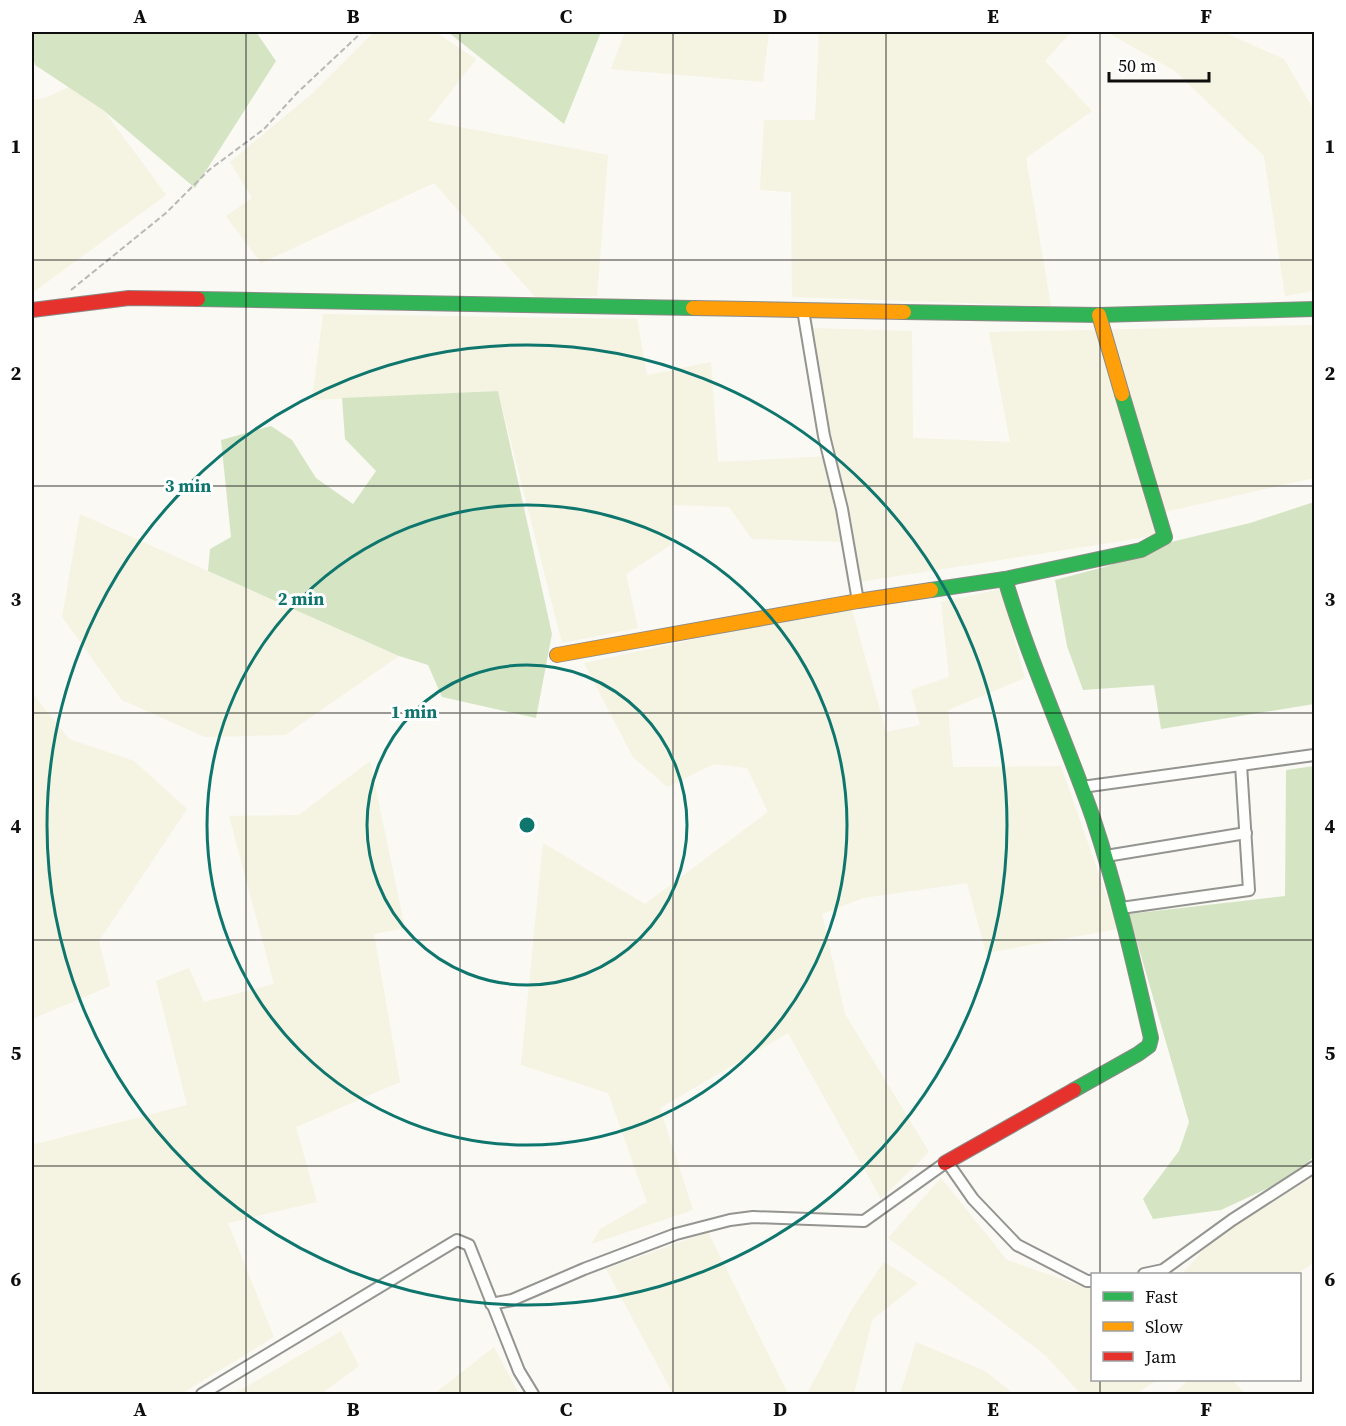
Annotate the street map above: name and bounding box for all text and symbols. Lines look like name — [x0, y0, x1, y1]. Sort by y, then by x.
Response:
text: A — [133, 2, 147, 30]
text: B — [346, 2, 360, 30]
text: C — [560, 2, 572, 30]
text: D — [773, 2, 787, 30]
text: E — [987, 2, 999, 30]
text: F — [1200, 2, 1212, 30]
scale bar — [1109, 45, 1210, 83]
text: 50 m — [1118, 53, 1156, 78]
text: 1 — [11, 132, 21, 160]
text: 1 — [1325, 132, 1335, 160]
text: 2 — [11, 359, 22, 387]
text: 2 — [1325, 359, 1336, 387]
text: 3 min — [165, 473, 211, 498]
text: 3 — [11, 585, 22, 613]
text: 3 — [1325, 585, 1336, 613]
text: 2 min — [278, 586, 324, 611]
text: 1 min — [391, 699, 437, 724]
text: 4 — [11, 812, 22, 840]
text: 4 — [1325, 812, 1336, 840]
centre of rings — [517, 815, 537, 835]
text: 5 — [11, 1039, 22, 1067]
text: 5 — [1325, 1039, 1336, 1067]
text: 6 — [11, 1265, 22, 1293]
text: 6 — [1325, 1265, 1336, 1293]
legend — [1091, 1273, 1301, 1381]
text: Fast — [1145, 1284, 1178, 1309]
text: Slow — [1145, 1314, 1183, 1339]
text: Jam — [1144, 1344, 1177, 1369]
text: A — [133, 1395, 147, 1423]
text: B — [346, 1395, 360, 1423]
text: C — [560, 1395, 572, 1423]
text: D — [773, 1395, 787, 1423]
text: E — [987, 1395, 999, 1423]
text: F — [1200, 1395, 1212, 1423]

